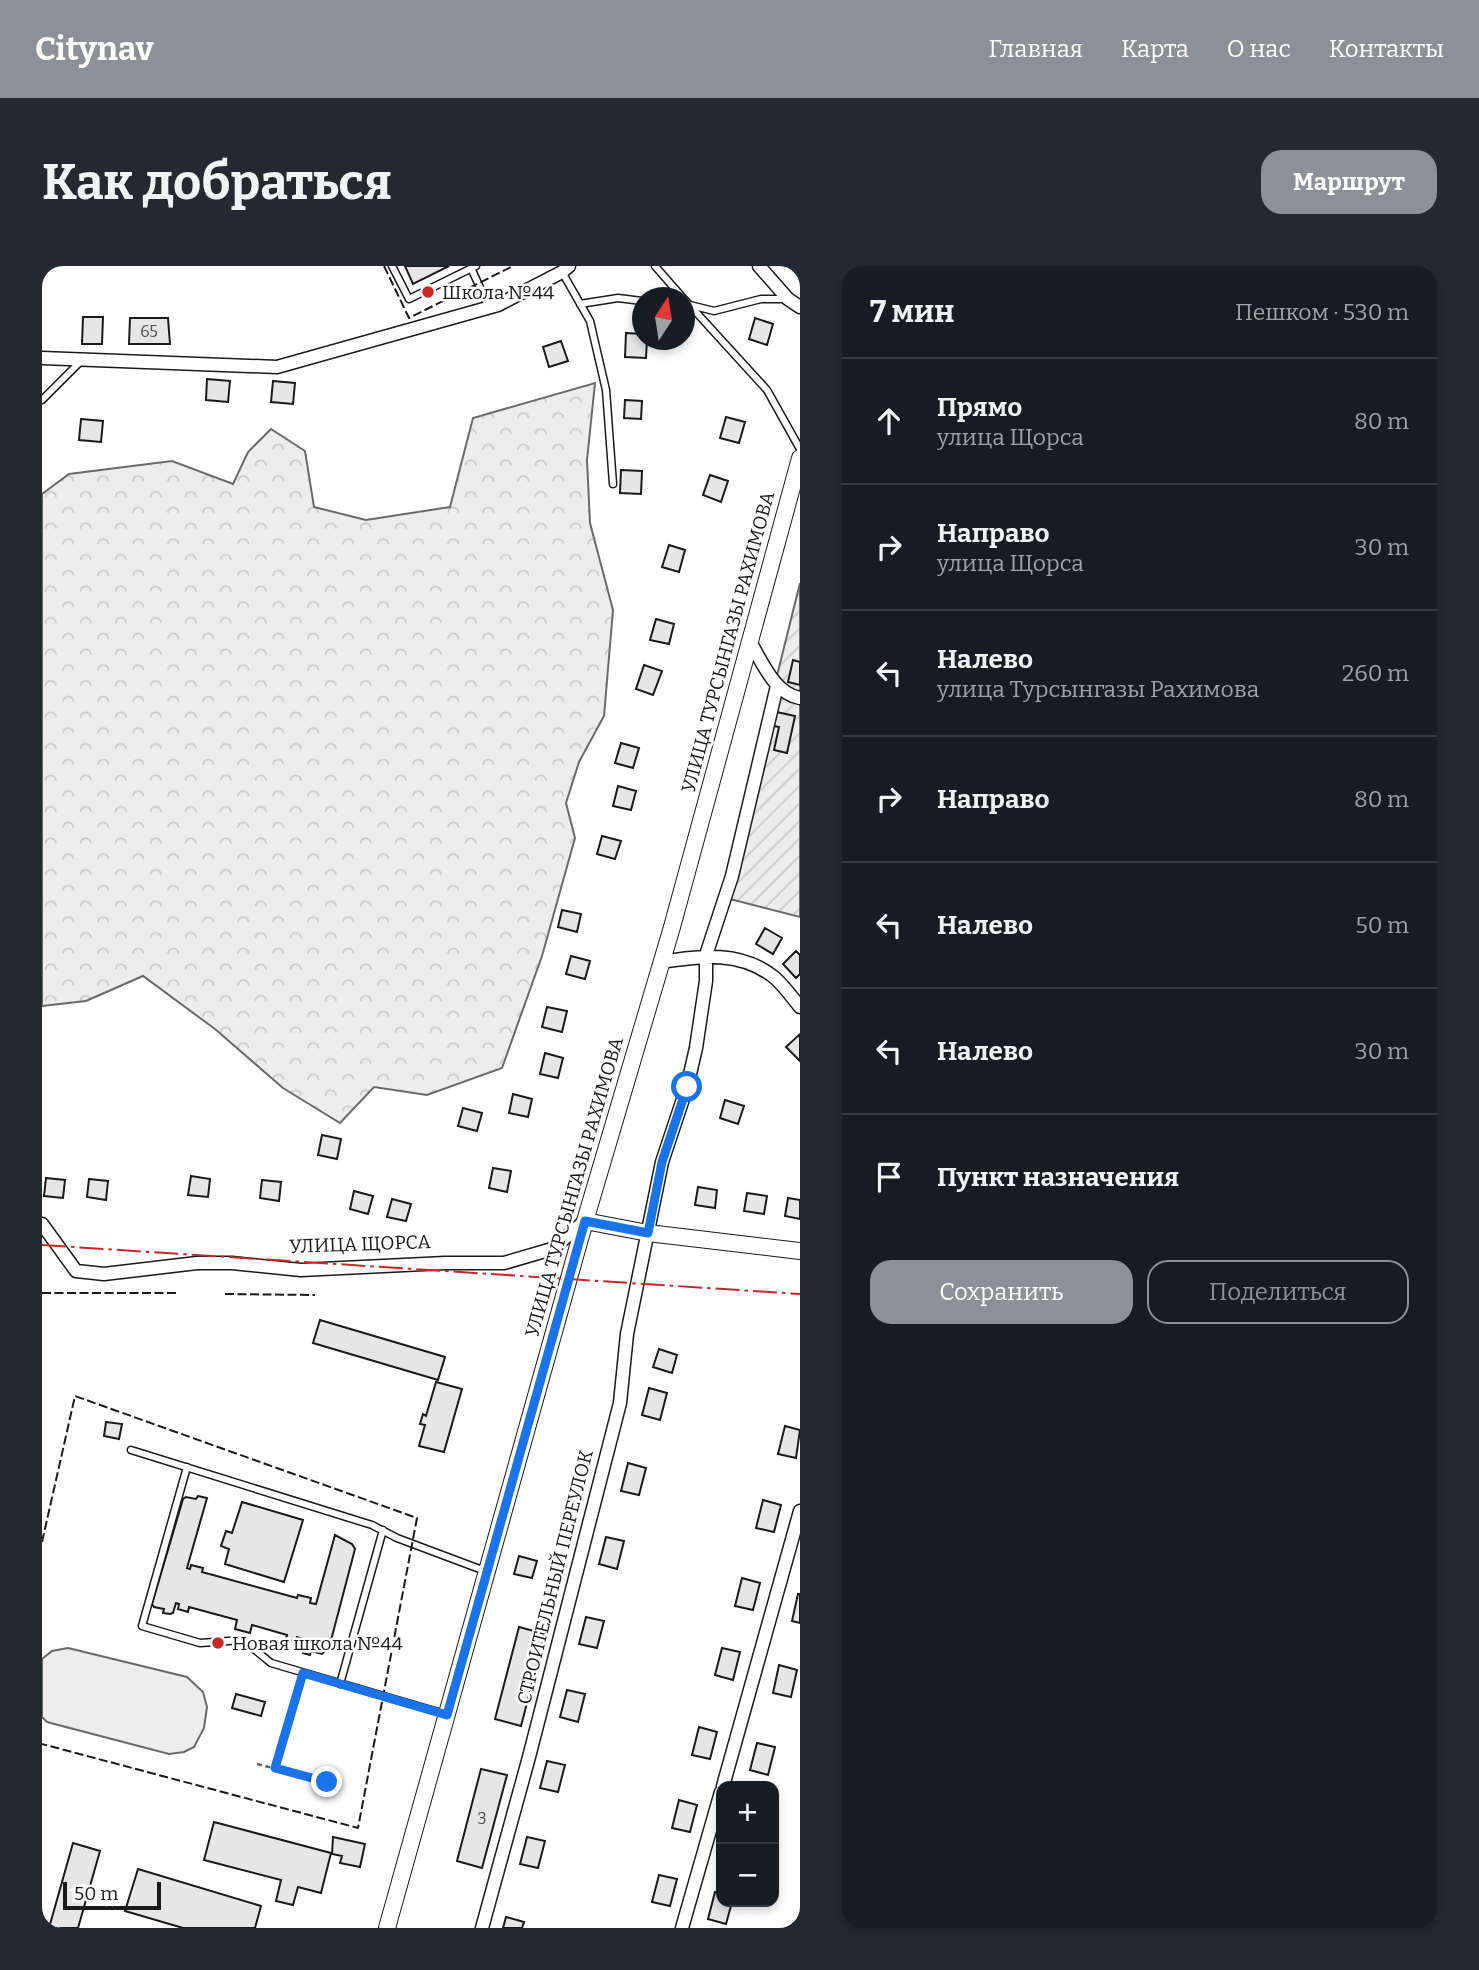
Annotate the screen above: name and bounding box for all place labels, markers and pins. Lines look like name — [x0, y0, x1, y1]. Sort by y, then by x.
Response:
place label: Школа №44 — [442, 281, 554, 304]
marker: Школа №44 — [420, 284, 436, 300]
place label: Новая школа №44 — [232, 1632, 403, 1655]
marker: Новая школа №44 — [210, 1635, 226, 1651]

